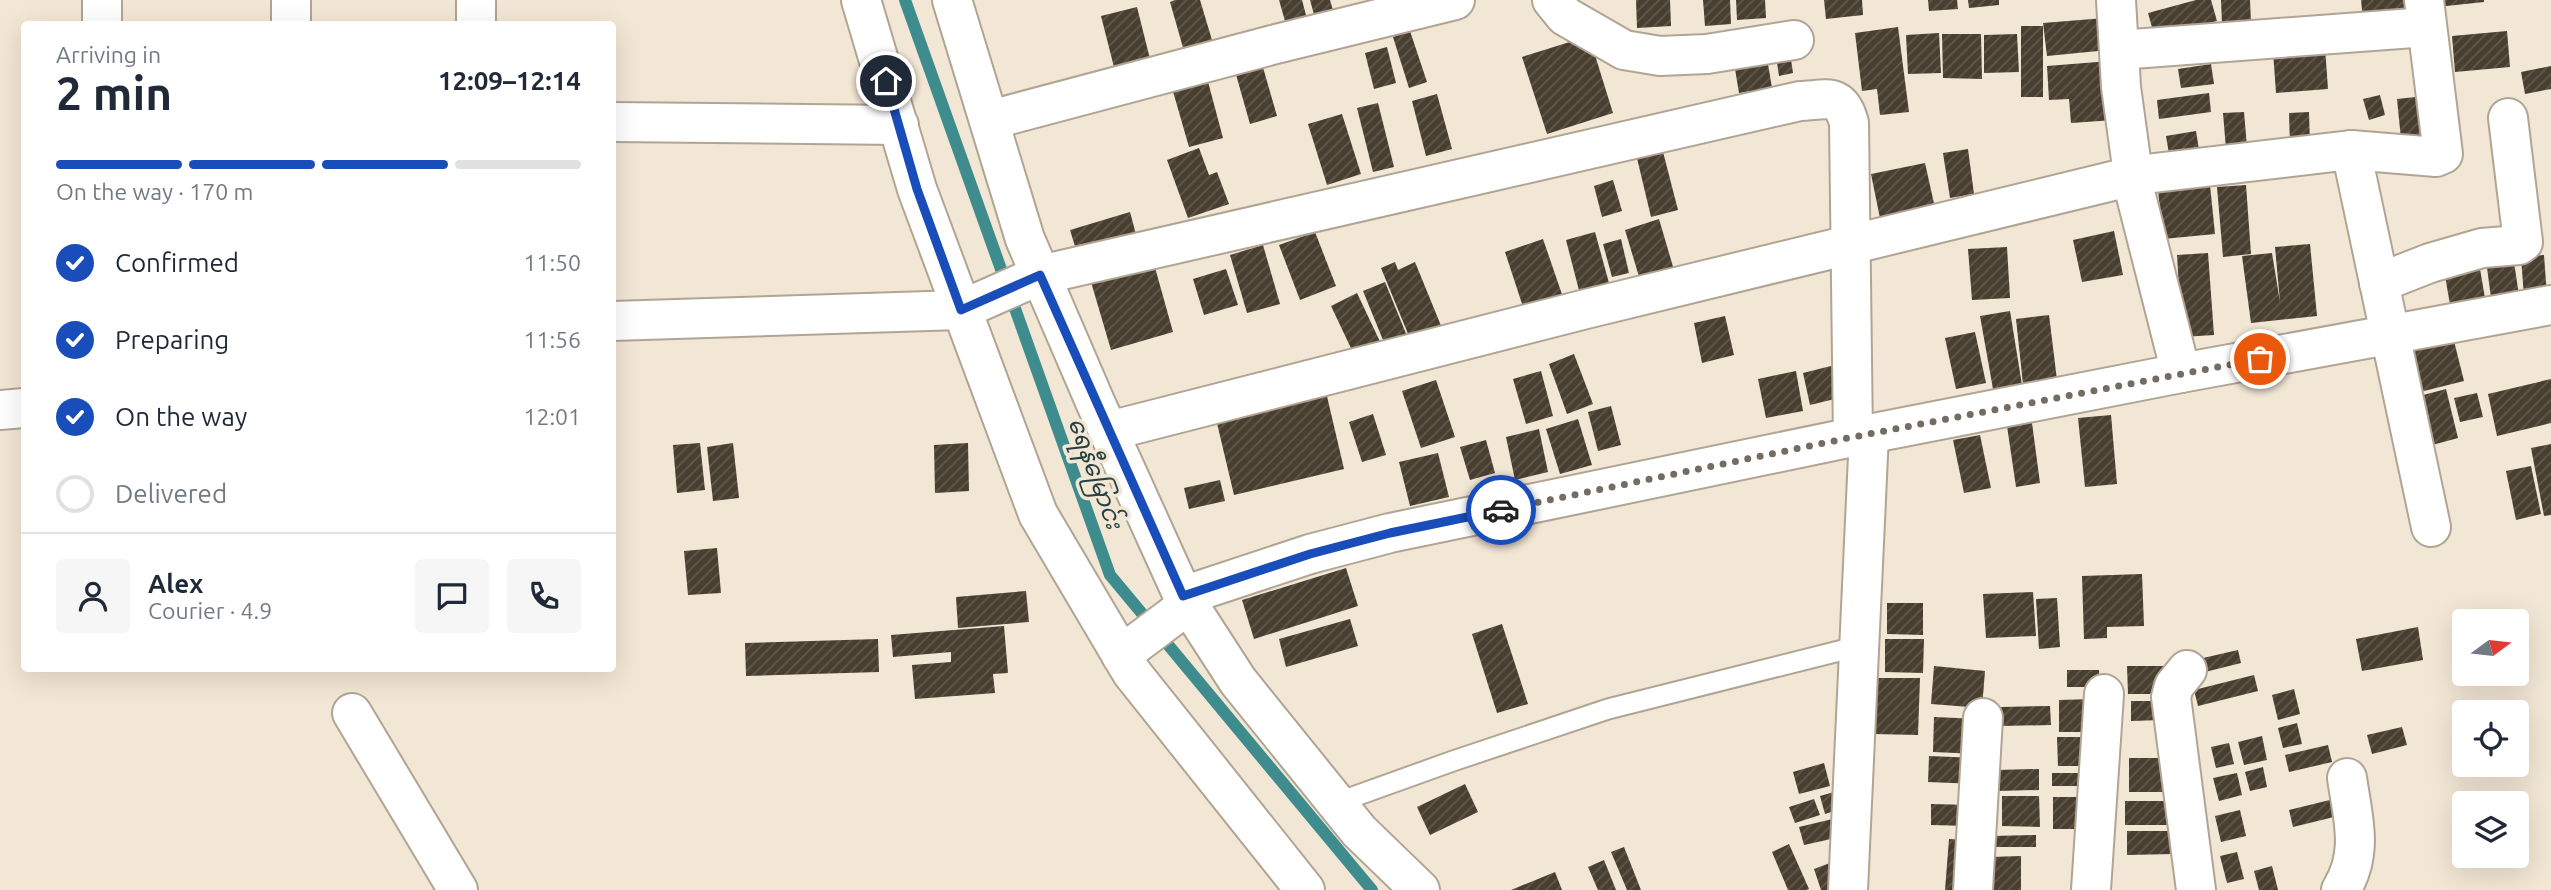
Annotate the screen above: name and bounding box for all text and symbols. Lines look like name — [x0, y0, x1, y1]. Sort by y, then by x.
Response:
text: Arriving in — [56, 42, 161, 67]
pin — [856, 51, 916, 111]
icon: home — [867, 62, 905, 100]
text: 12:09–12:14 — [438, 66, 581, 95]
text: 2 min — [56, 67, 172, 119]
text: On the way · 170 m — [56, 179, 253, 204]
icon: check — [56, 244, 94, 282]
text: Confirmed — [115, 248, 239, 277]
text: 11:50 — [523, 250, 581, 275]
icon: check — [56, 321, 94, 359]
text: Preparing — [115, 325, 229, 354]
text: 11:56 — [523, 327, 581, 352]
pin — [2230, 329, 2290, 389]
icon: bag — [2241, 340, 2279, 378]
icon: check — [56, 398, 94, 436]
text: On the way — [115, 402, 247, 431]
text: 12:01 — [523, 404, 581, 429]
water label: ရေနီမြောင်း — [1057, 413, 1132, 536]
courier — [1466, 475, 1536, 545]
text: Delivered — [115, 479, 227, 508]
icon: car — [1482, 491, 1520, 529]
button: person — [56, 559, 130, 633]
button: chat — [415, 559, 489, 633]
button: phone — [507, 559, 581, 633]
text: Alex — [148, 569, 203, 598]
text: Courier · 4.9 — [148, 598, 272, 623]
north arrow — [2452, 609, 2529, 686]
map controls — [2452, 609, 2529, 868]
button: locate — [2452, 700, 2529, 777]
button: layers — [2452, 791, 2529, 868]

